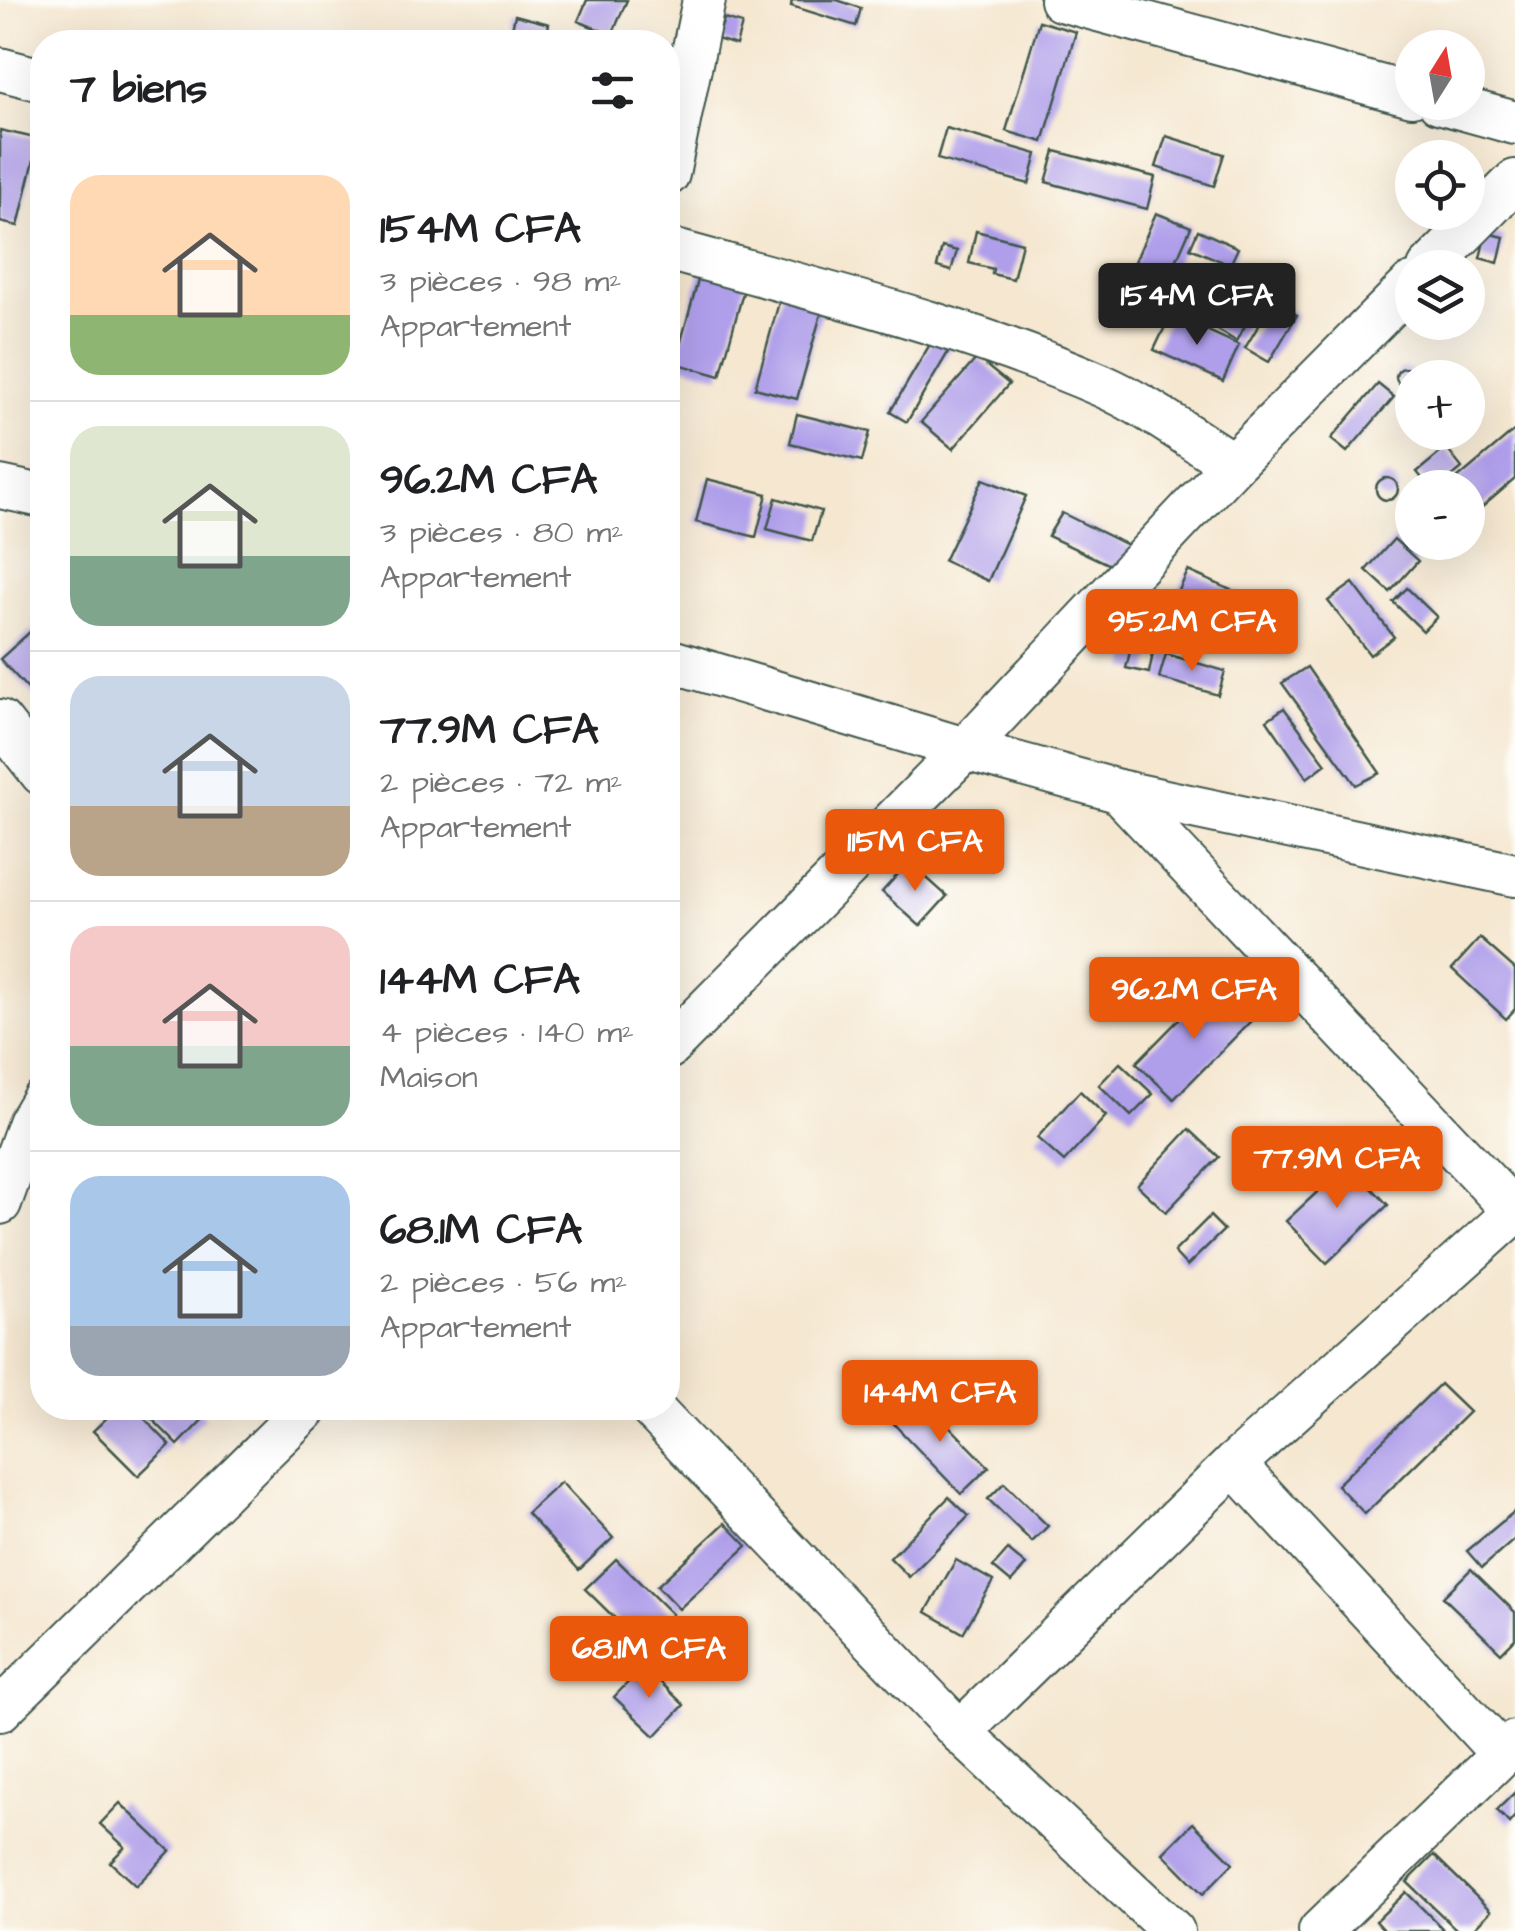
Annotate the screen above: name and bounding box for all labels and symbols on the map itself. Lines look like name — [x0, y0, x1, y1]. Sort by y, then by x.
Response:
north arrow — [1395, 30, 1485, 120]
pin: 154M CFA — [1094, 263, 1300, 348]
pin: 95.2M CFA — [1078, 589, 1306, 674]
pin: 115M CFA — [812, 809, 1018, 894]
pin: 96.2M CFA — [1080, 957, 1308, 1042]
pin: 77.9M CFA — [1223, 1126, 1451, 1211]
pin: 144M CFA — [837, 1360, 1043, 1445]
pin: 68.1M CFA — [535, 1616, 763, 1701]

